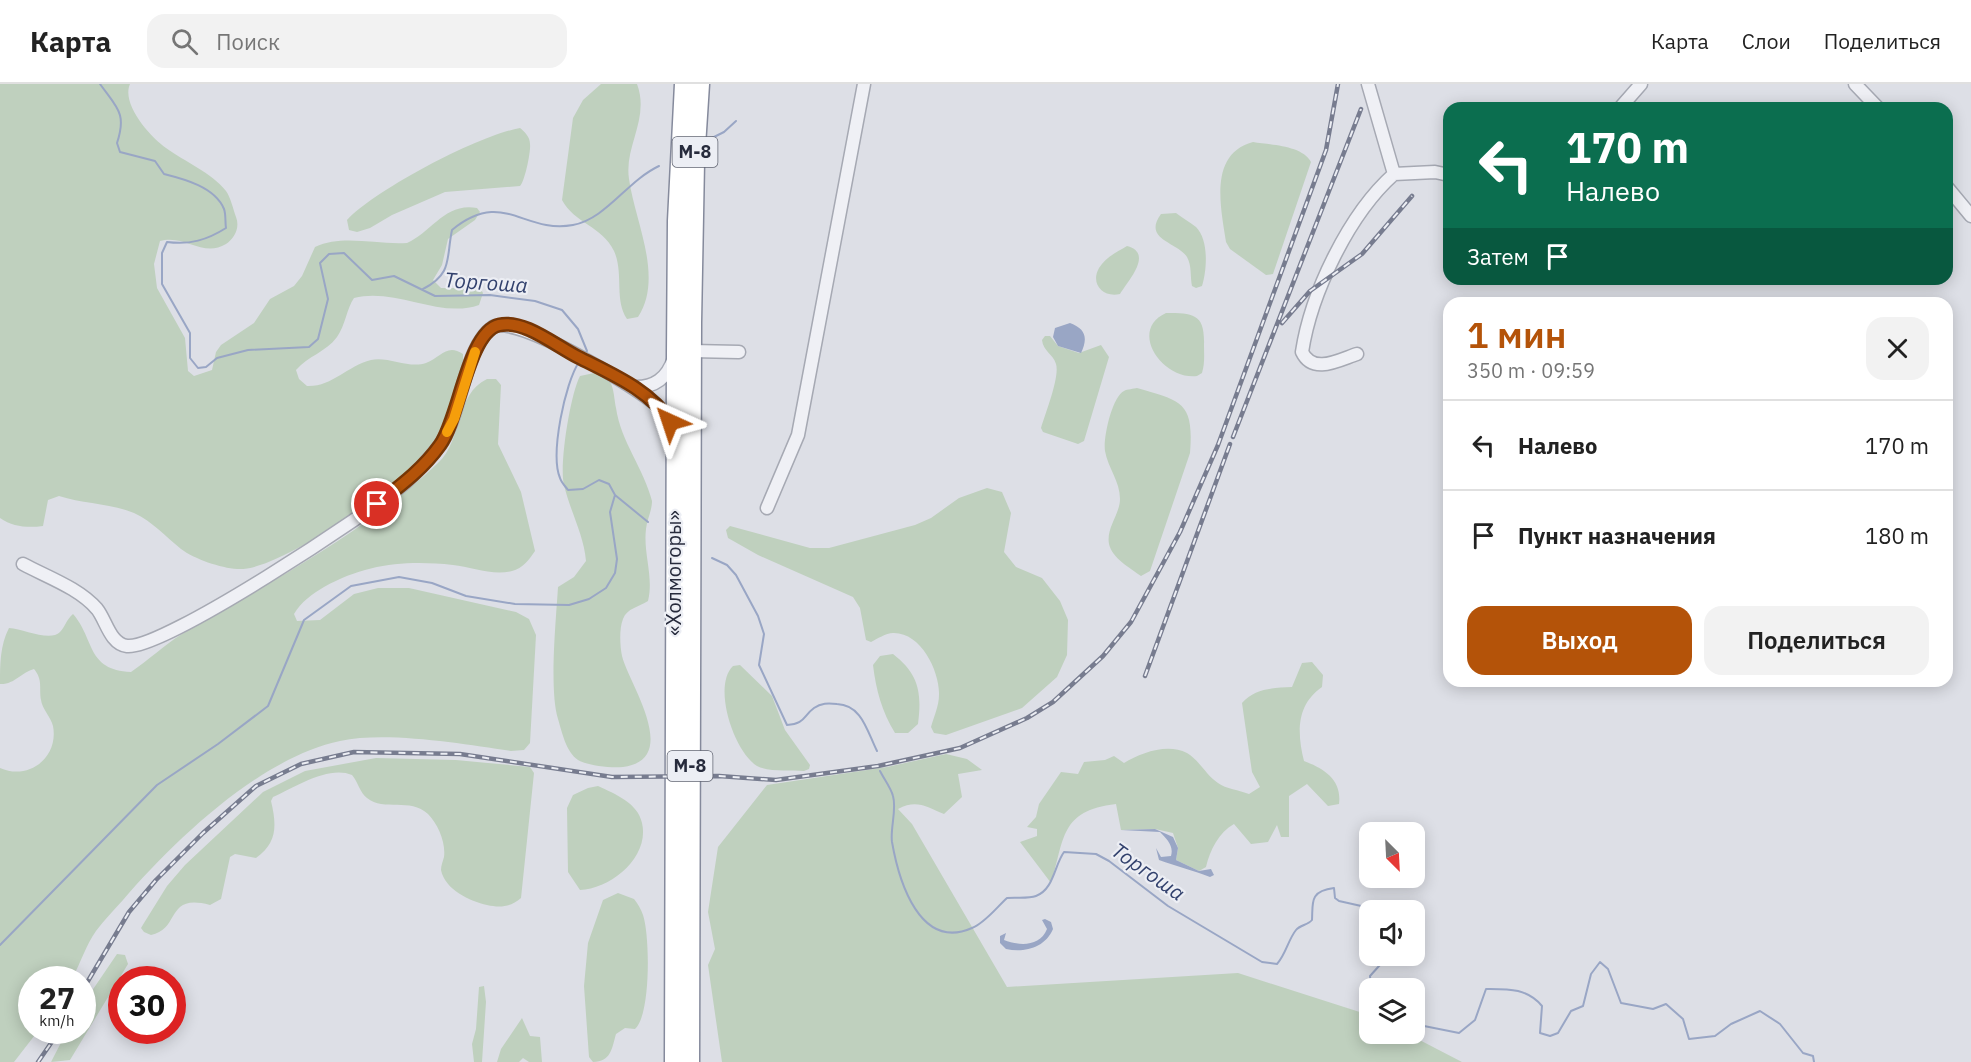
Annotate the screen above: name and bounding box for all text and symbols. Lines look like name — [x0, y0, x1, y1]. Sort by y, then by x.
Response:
search box — [147, 14, 567, 68]
text: Карта — [30, 23, 111, 60]
icon: search — [168, 25, 201, 58]
text: Поиск — [216, 27, 280, 56]
text: Карта — [1651, 27, 1709, 55]
text: Слои — [1742, 27, 1791, 55]
text: Поделиться — [1824, 27, 1941, 55]
text: 170 m — [1566, 120, 1689, 175]
icon: left — [1467, 126, 1545, 204]
road number: М-8 — [672, 137, 718, 167]
text: Налево — [1566, 173, 1660, 208]
icon: arrive — [1541, 240, 1574, 273]
text: Затем — [1467, 242, 1529, 271]
water label: Торгоша — [443, 265, 529, 299]
text: 1 мин — [1467, 311, 1566, 358]
button: close — [1866, 317, 1929, 380]
text: 350 m · 09:59 — [1467, 357, 1595, 384]
position arrow — [638, 390, 702, 454]
icon: left — [1467, 429, 1500, 462]
text: Налево — [1518, 431, 1597, 460]
text: 170 m — [1865, 431, 1929, 460]
pin — [351, 478, 402, 529]
icon: arrive — [360, 487, 393, 520]
street label: «Холмогоры» — [660, 510, 687, 636]
icon: arrive — [1467, 519, 1500, 552]
text: Пункт назначения — [1518, 521, 1716, 550]
text: 180 m — [1865, 521, 1929, 550]
button: Выход — [1467, 606, 1692, 675]
button: Поделиться — [1704, 606, 1929, 675]
road number: М-8 — [668, 751, 712, 781]
north arrow — [1359, 822, 1425, 888]
map controls — [1359, 822, 1425, 1044]
water label: Торгоша — [1106, 836, 1191, 907]
button: sound — [1359, 900, 1425, 966]
speed limit sign: 30 — [108, 966, 186, 1044]
text: 27 — [39, 978, 75, 1017]
button: layers — [1359, 978, 1425, 1044]
text: km/h — [39, 1011, 75, 1030]

